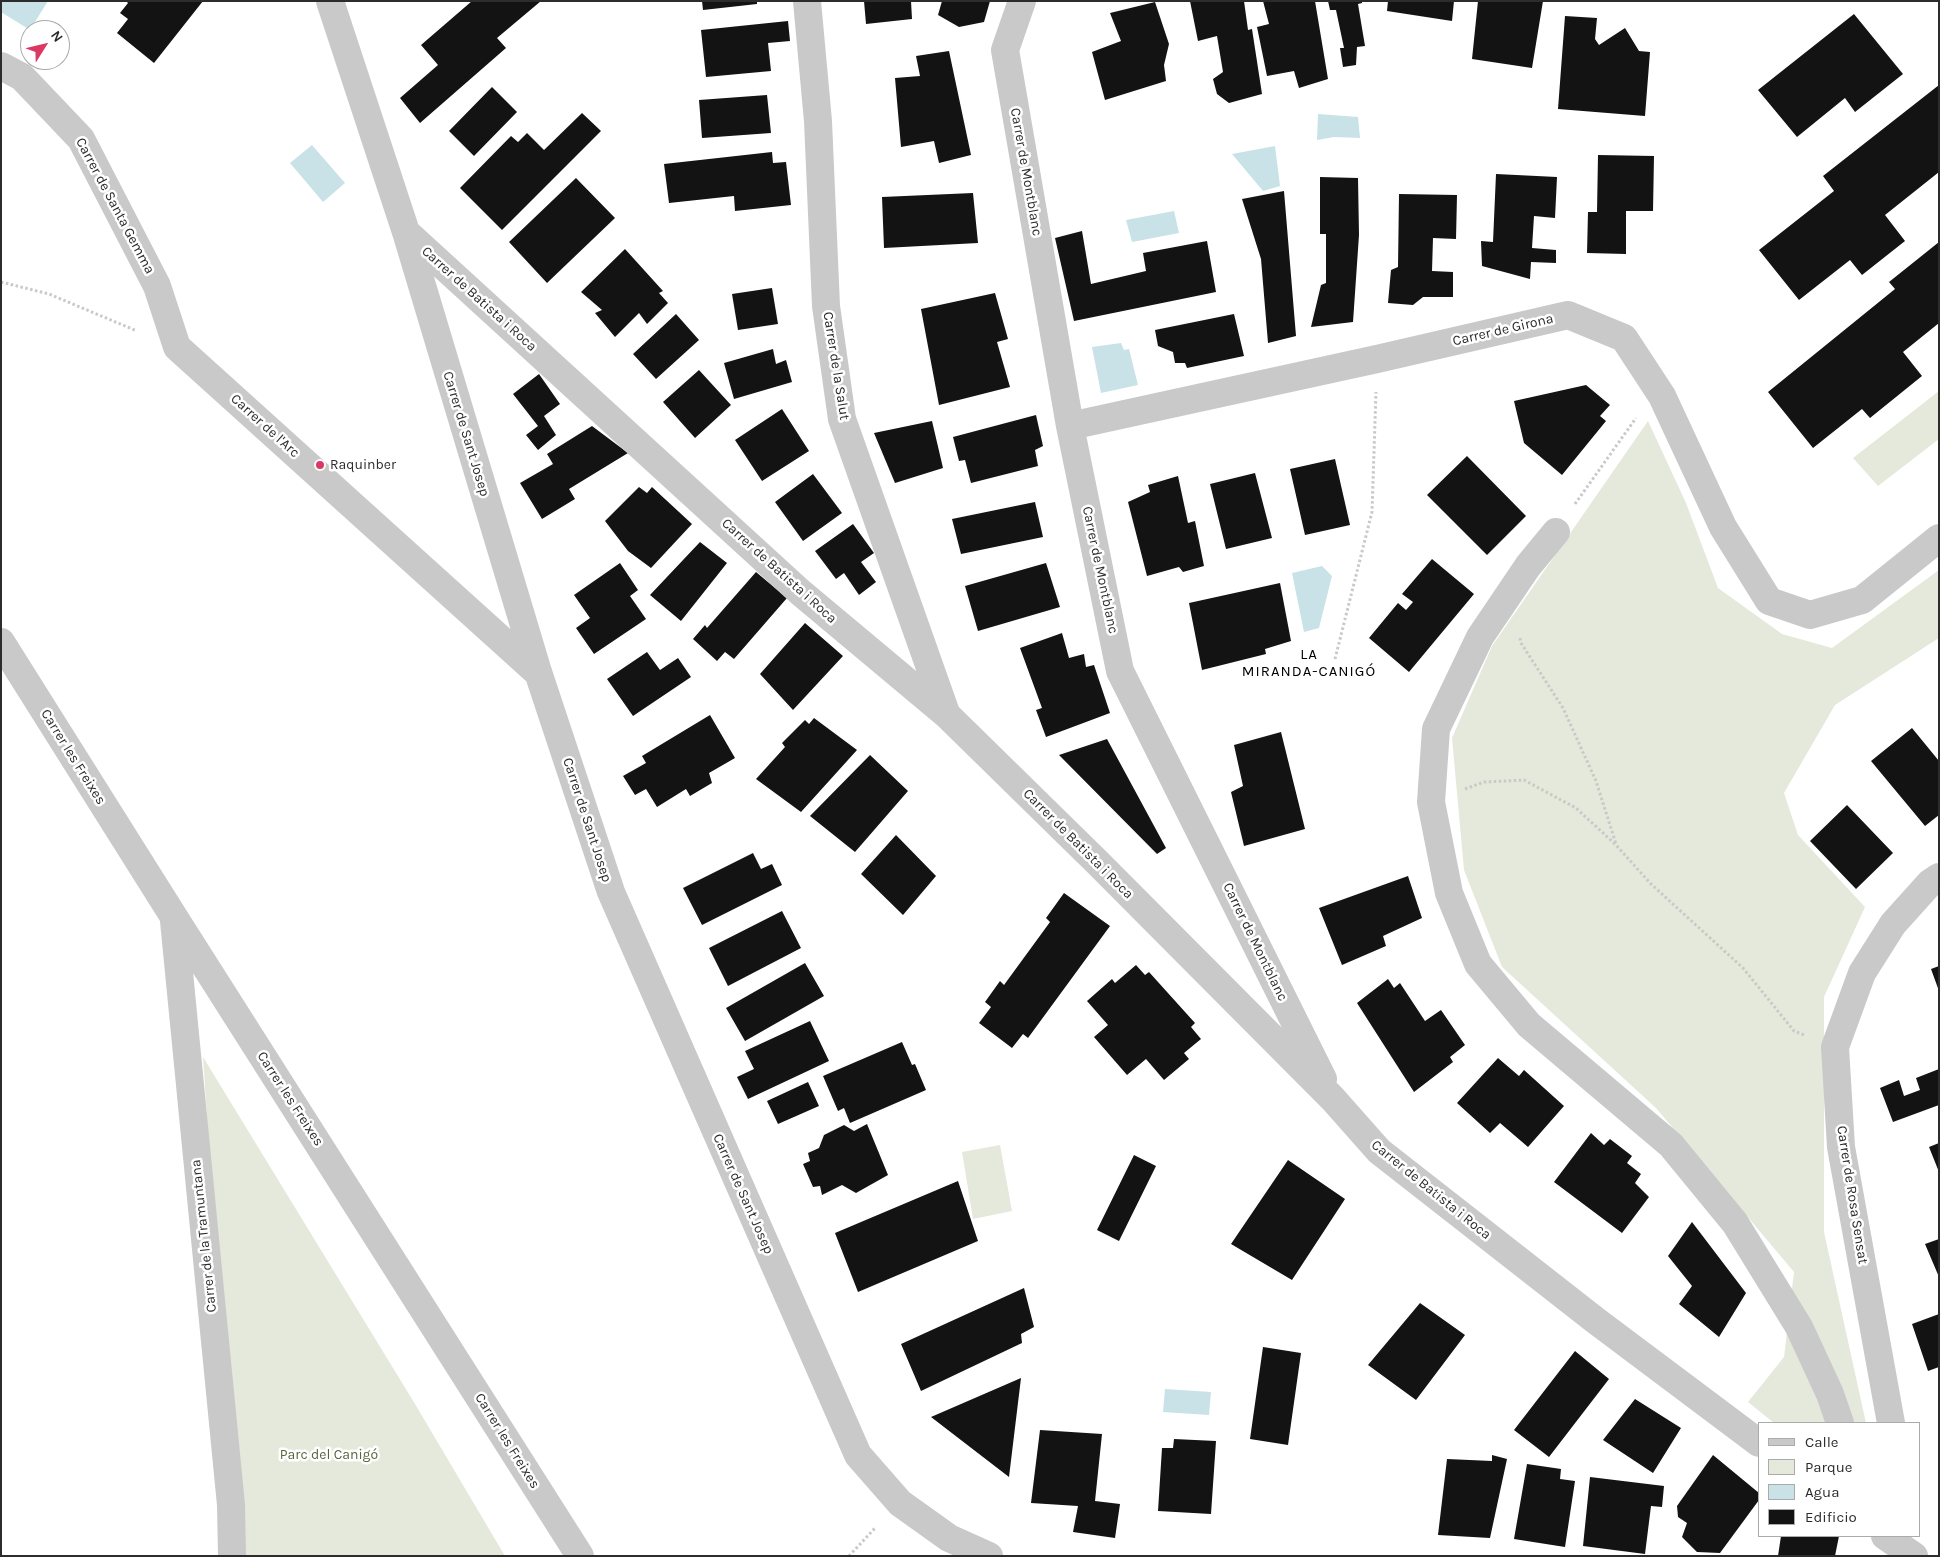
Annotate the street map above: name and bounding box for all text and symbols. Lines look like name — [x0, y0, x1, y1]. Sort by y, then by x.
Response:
north arrow — [20, 20, 70, 70]
text: N — [47, 27, 67, 46]
street label: Carrer de Montblanc — [1006, 107, 1046, 237]
street label: Carrer de Santa Gemma — [72, 135, 158, 277]
street label: Carrer de Batista i Roca — [418, 243, 540, 355]
street label: Carrer de Girona — [1451, 310, 1555, 350]
street label: Carrer de la Salut — [819, 311, 853, 421]
street label: Carrer de Sant Josep — [439, 369, 493, 499]
street label: Carrer de l'Arc — [227, 391, 303, 461]
place label: Raquinber — [330, 457, 396, 473]
marker: Raquinber — [314, 459, 326, 471]
street label: Carrer de Montblanc — [1078, 505, 1122, 635]
street label: Carrer de Batista i Roca — [718, 515, 840, 627]
district label: LA MIRANDA-CANIGÓ — [1240, 646, 1378, 681]
street label: Carrer les Freixes — [37, 706, 109, 808]
street label: Carrer de Sant Josep — [559, 756, 615, 884]
street label: Carrer de Batista i Roca — [1019, 785, 1137, 903]
street label: Carrer de Montblanc — [1219, 880, 1291, 1004]
street label: Carrer les Freixes — [253, 1049, 327, 1149]
street label: Carrer de Rosa Sensat — [1833, 1125, 1871, 1265]
street label: Carrer de Sant Josep — [709, 1131, 777, 1257]
street label: Carrer de Batista i Roca — [1368, 1137, 1494, 1243]
street label: Carrer de la Tramuntana — [188, 1159, 220, 1313]
street label: Carrer les Freixes — [471, 1390, 543, 1492]
legend — [1758, 1422, 1920, 1537]
text: Calle — [1805, 1433, 1839, 1451]
park label: Parc del Canigó — [280, 1447, 378, 1463]
text: Parque — [1805, 1458, 1853, 1476]
text: Agua — [1805, 1483, 1839, 1501]
text: Edificio — [1805, 1508, 1857, 1526]

